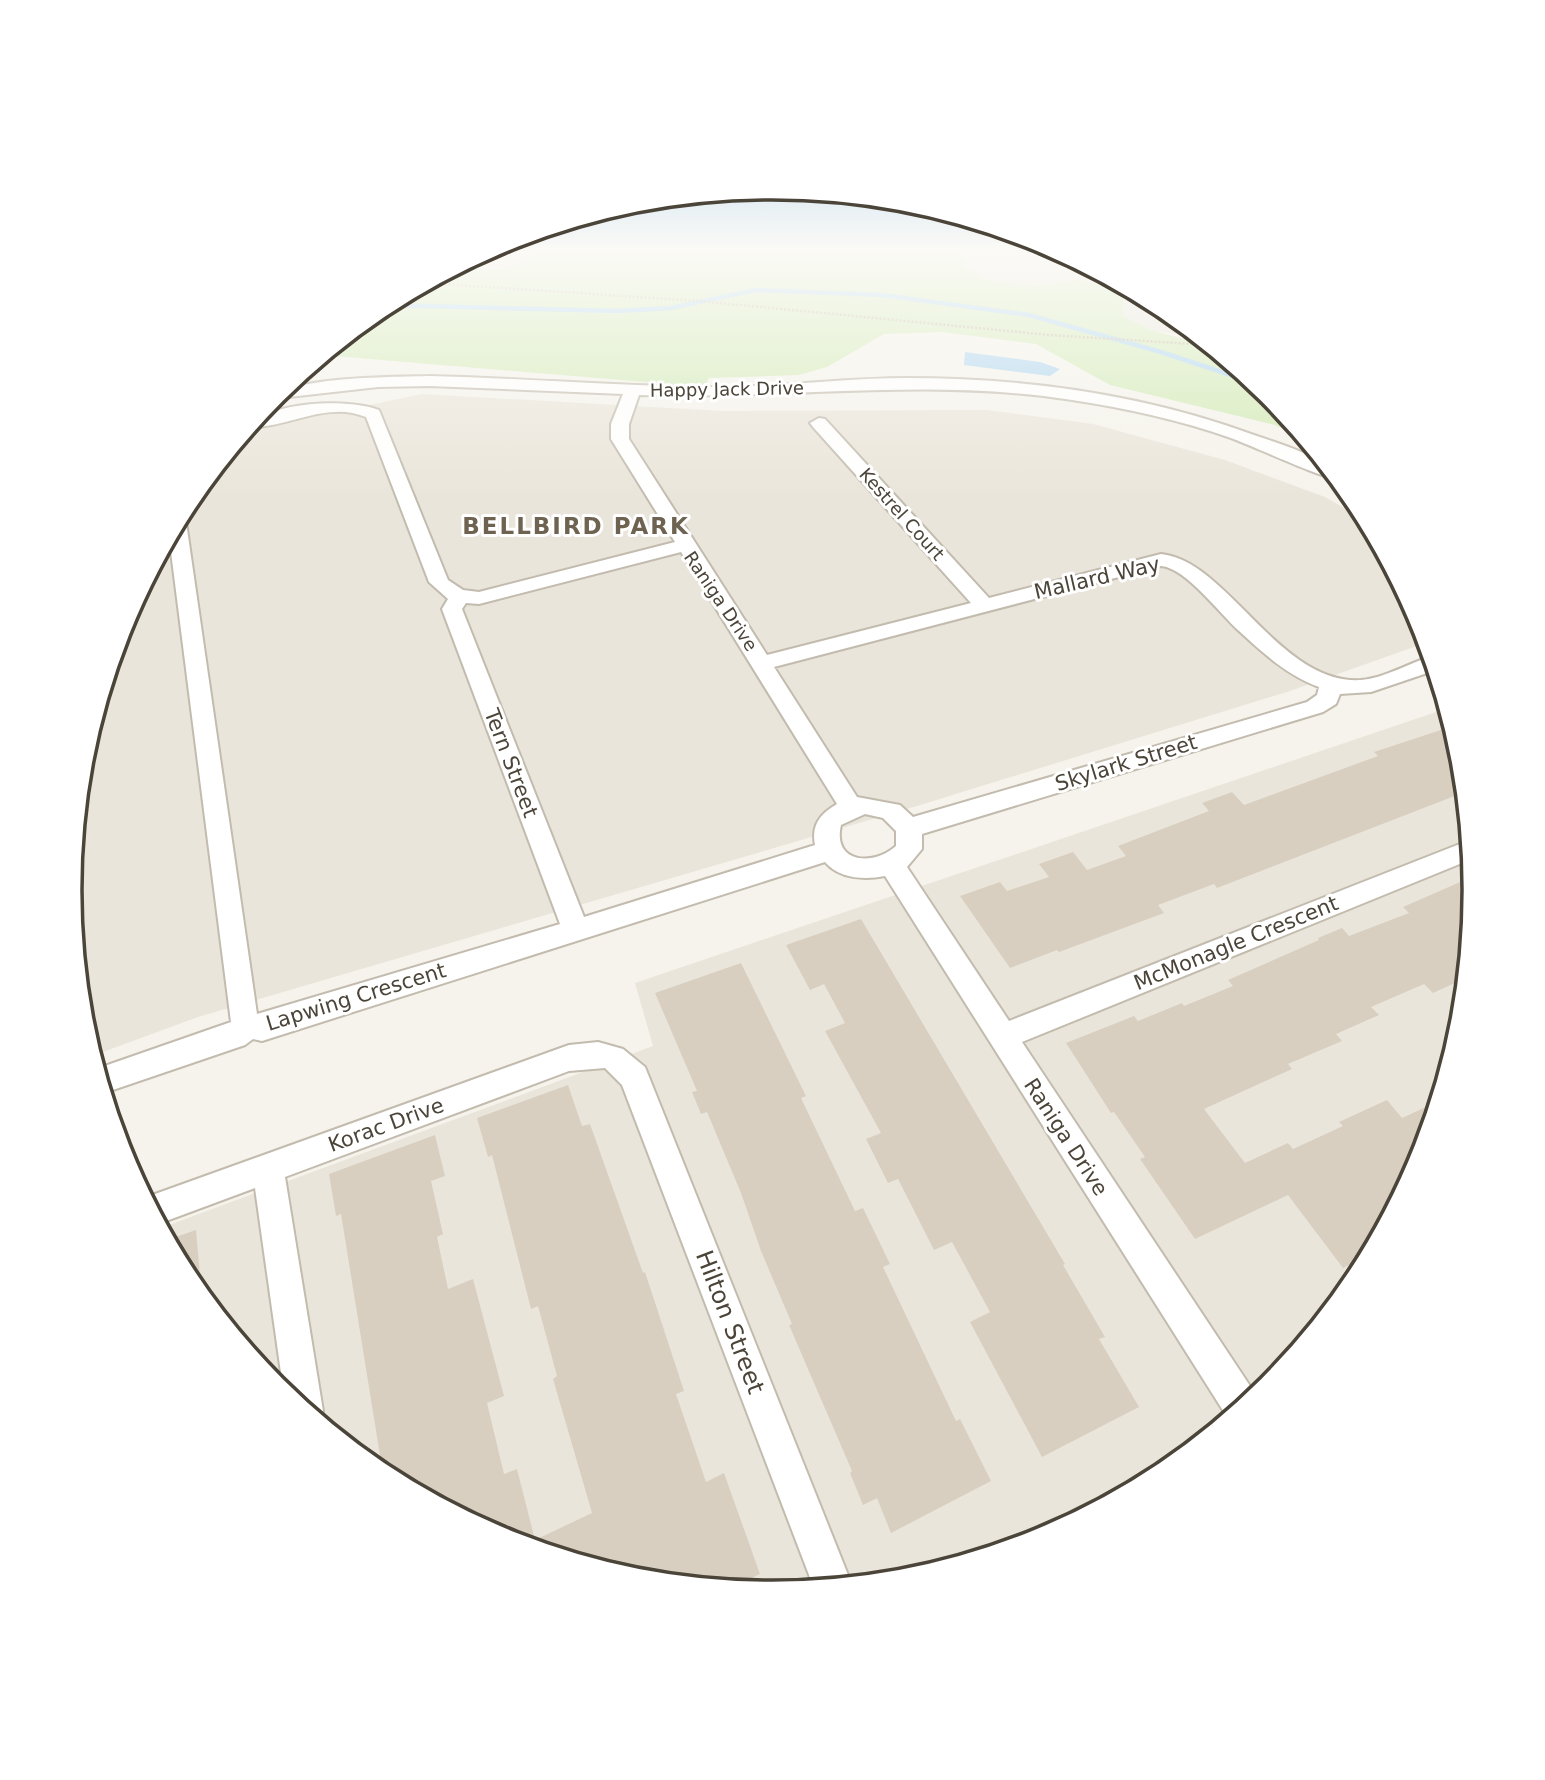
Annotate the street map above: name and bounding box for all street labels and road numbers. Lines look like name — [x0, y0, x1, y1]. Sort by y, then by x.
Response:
street label: Happy Jack Drive — [650, 377, 804, 401]
street label: Kestrel Court — [855, 464, 949, 564]
street label: Raniga Drive — [680, 547, 762, 655]
street label: Mallard Way — [1032, 552, 1162, 604]
street label: Tern Street — [479, 704, 543, 821]
street label: Skylark Street — [1052, 730, 1200, 796]
street label: McMonagle Crescent — [1130, 891, 1342, 995]
street label: Lapwing Crescent — [263, 958, 449, 1036]
street label: Raniga Drive — [1019, 1074, 1113, 1200]
street label: Korac Drive — [325, 1093, 447, 1157]
street label: Hilton Street — [690, 1246, 770, 1398]

